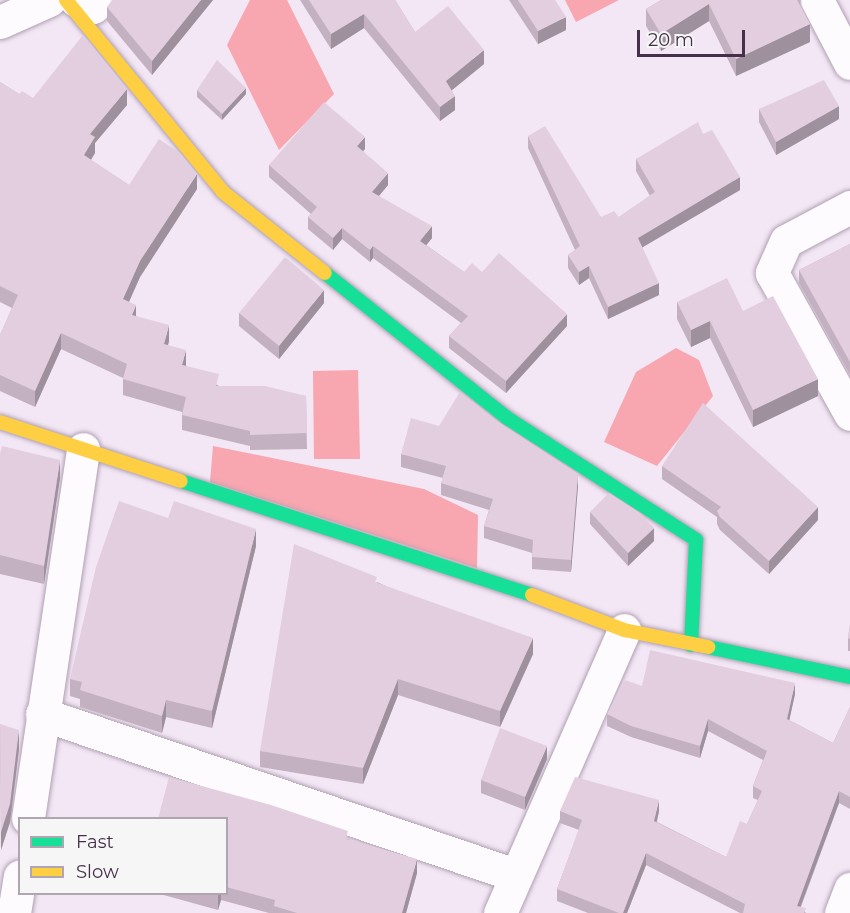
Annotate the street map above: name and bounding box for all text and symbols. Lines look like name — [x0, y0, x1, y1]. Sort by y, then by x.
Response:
scale bar — [640, 18, 748, 56]
text: 20 m — [648, 29, 694, 51]
legend — [18, 817, 228, 895]
text: Fast — [76, 831, 114, 853]
text: Slow — [76, 861, 119, 883]

